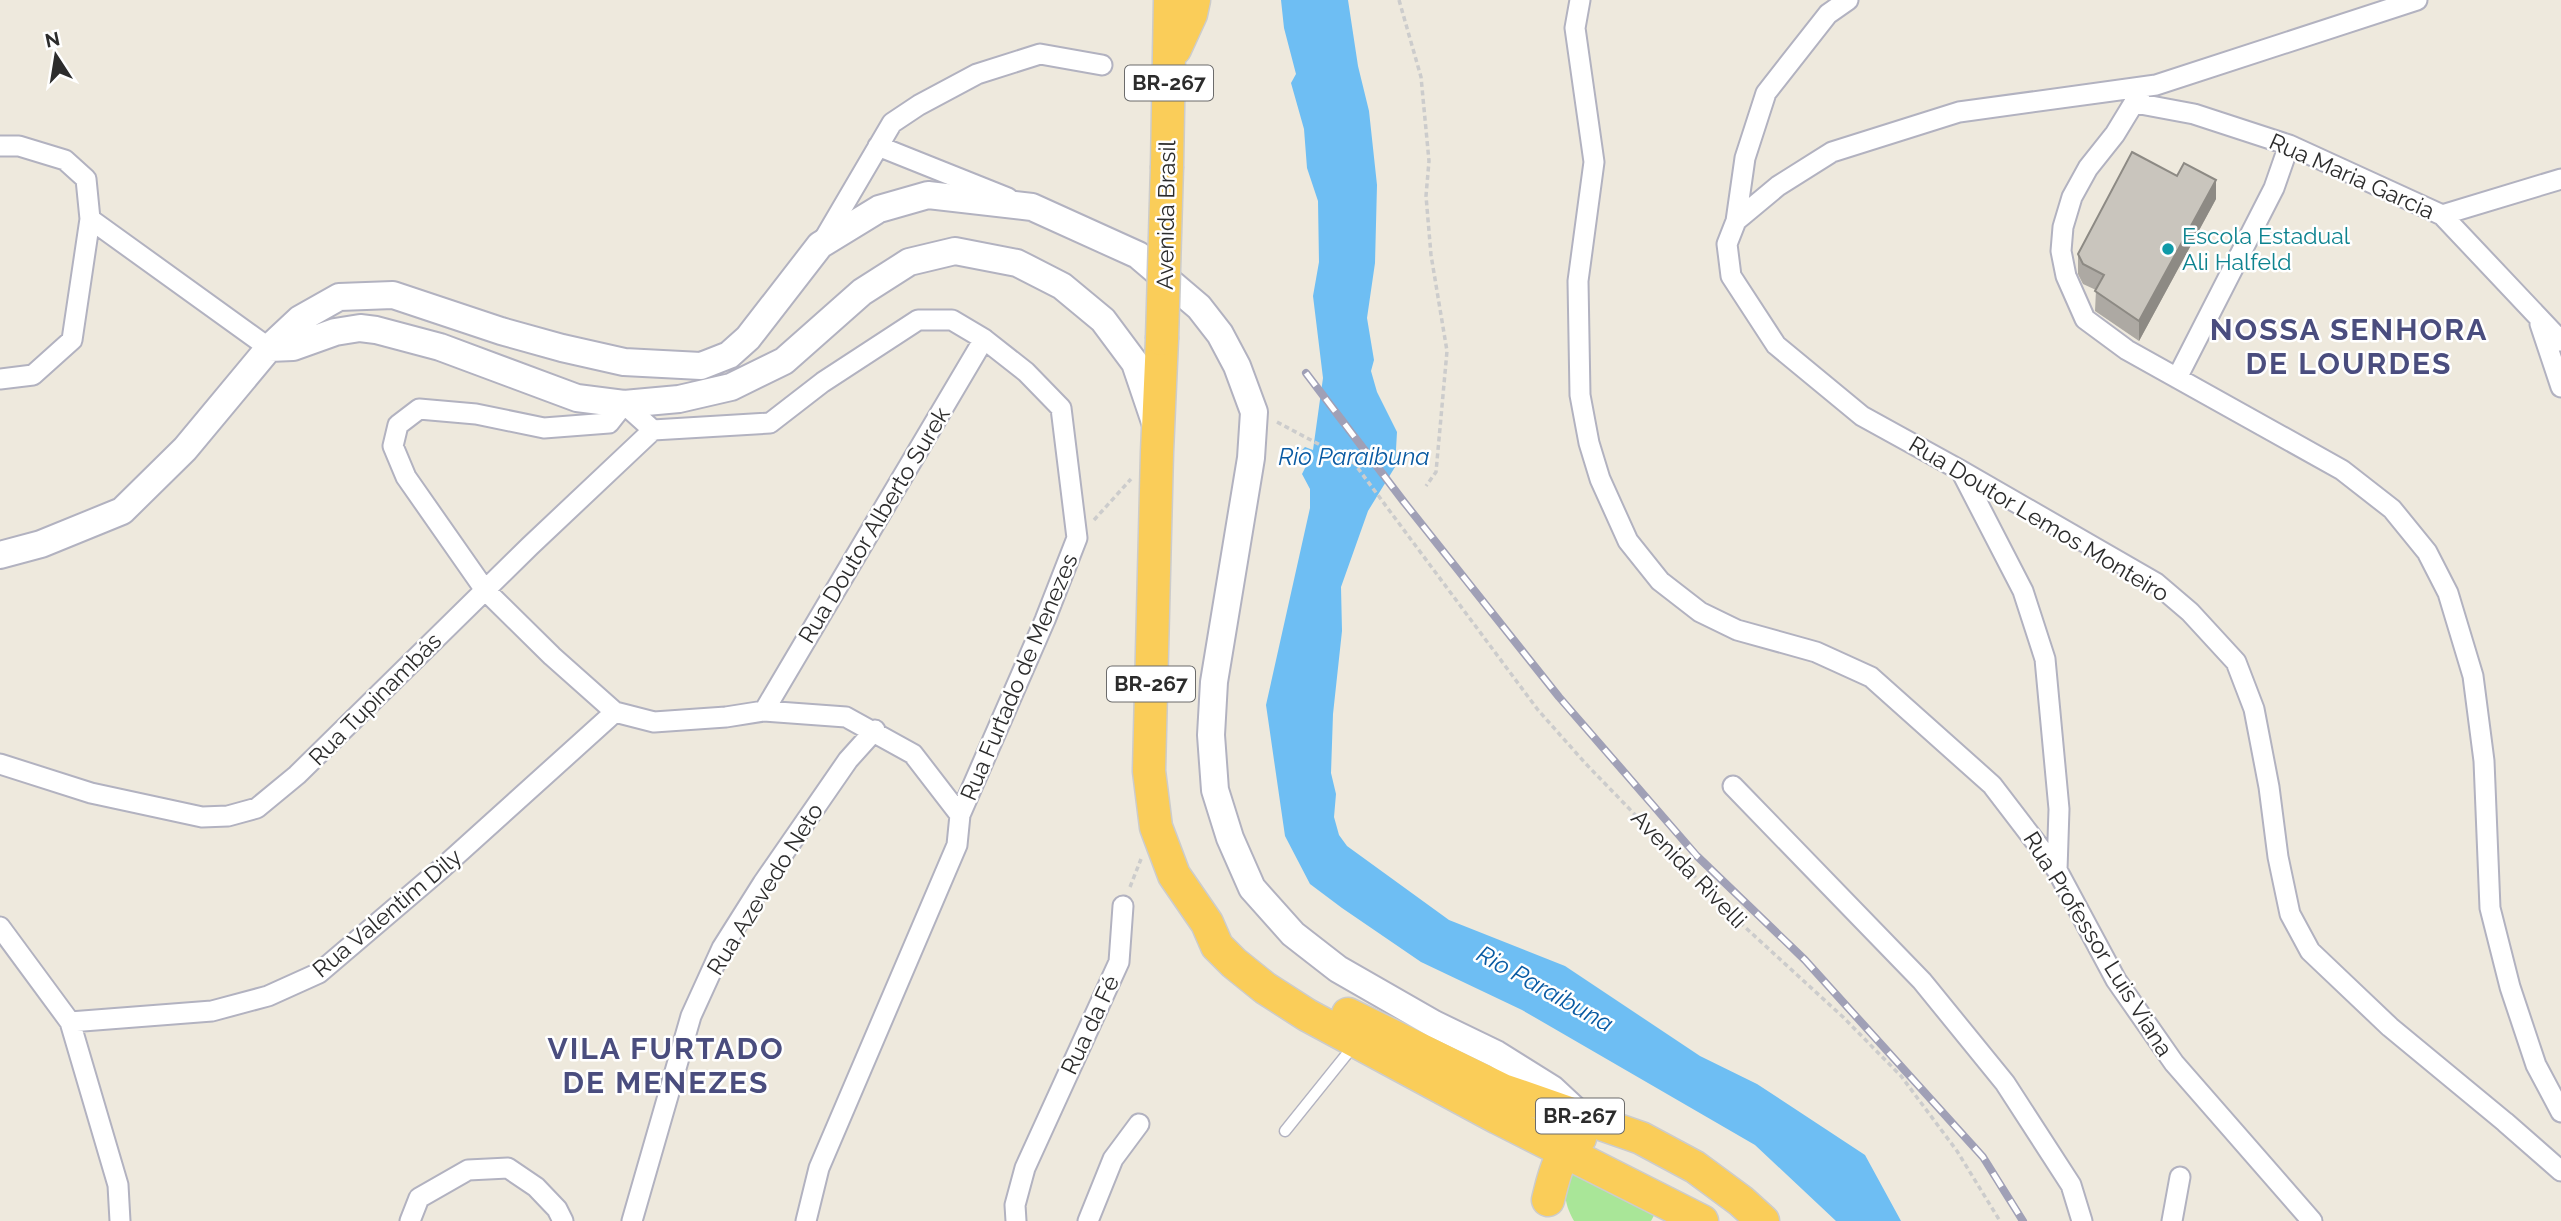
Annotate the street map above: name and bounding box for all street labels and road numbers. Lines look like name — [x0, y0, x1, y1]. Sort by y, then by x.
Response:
road number: BR-267 — [1125, 66, 1213, 100]
street label: Rua Maria Garcia — [2265, 127, 2439, 224]
street label: Avenida Brasil — [1151, 139, 1180, 290]
street label: Rua Doutor Alberto Surek — [792, 402, 955, 648]
street label: Rua Doutor Lemos Monteiro — [1905, 430, 2174, 607]
street label: Rua Furtado de Menezes — [954, 550, 1083, 804]
street label: Rua Tupinambás — [303, 627, 446, 770]
road number: BR-267 — [1107, 666, 1195, 702]
street label: Rua Azevedo Neto — [701, 798, 828, 980]
street label: Avenida Rivelli — [1626, 804, 1753, 933]
street label: Rua Professor Luis Viana — [2018, 826, 2179, 1061]
street label: Rua Valentim Dily — [307, 843, 466, 983]
street label: Rua da Fé — [1055, 971, 1124, 1078]
road number: BR-267 — [1536, 1098, 1624, 1134]

